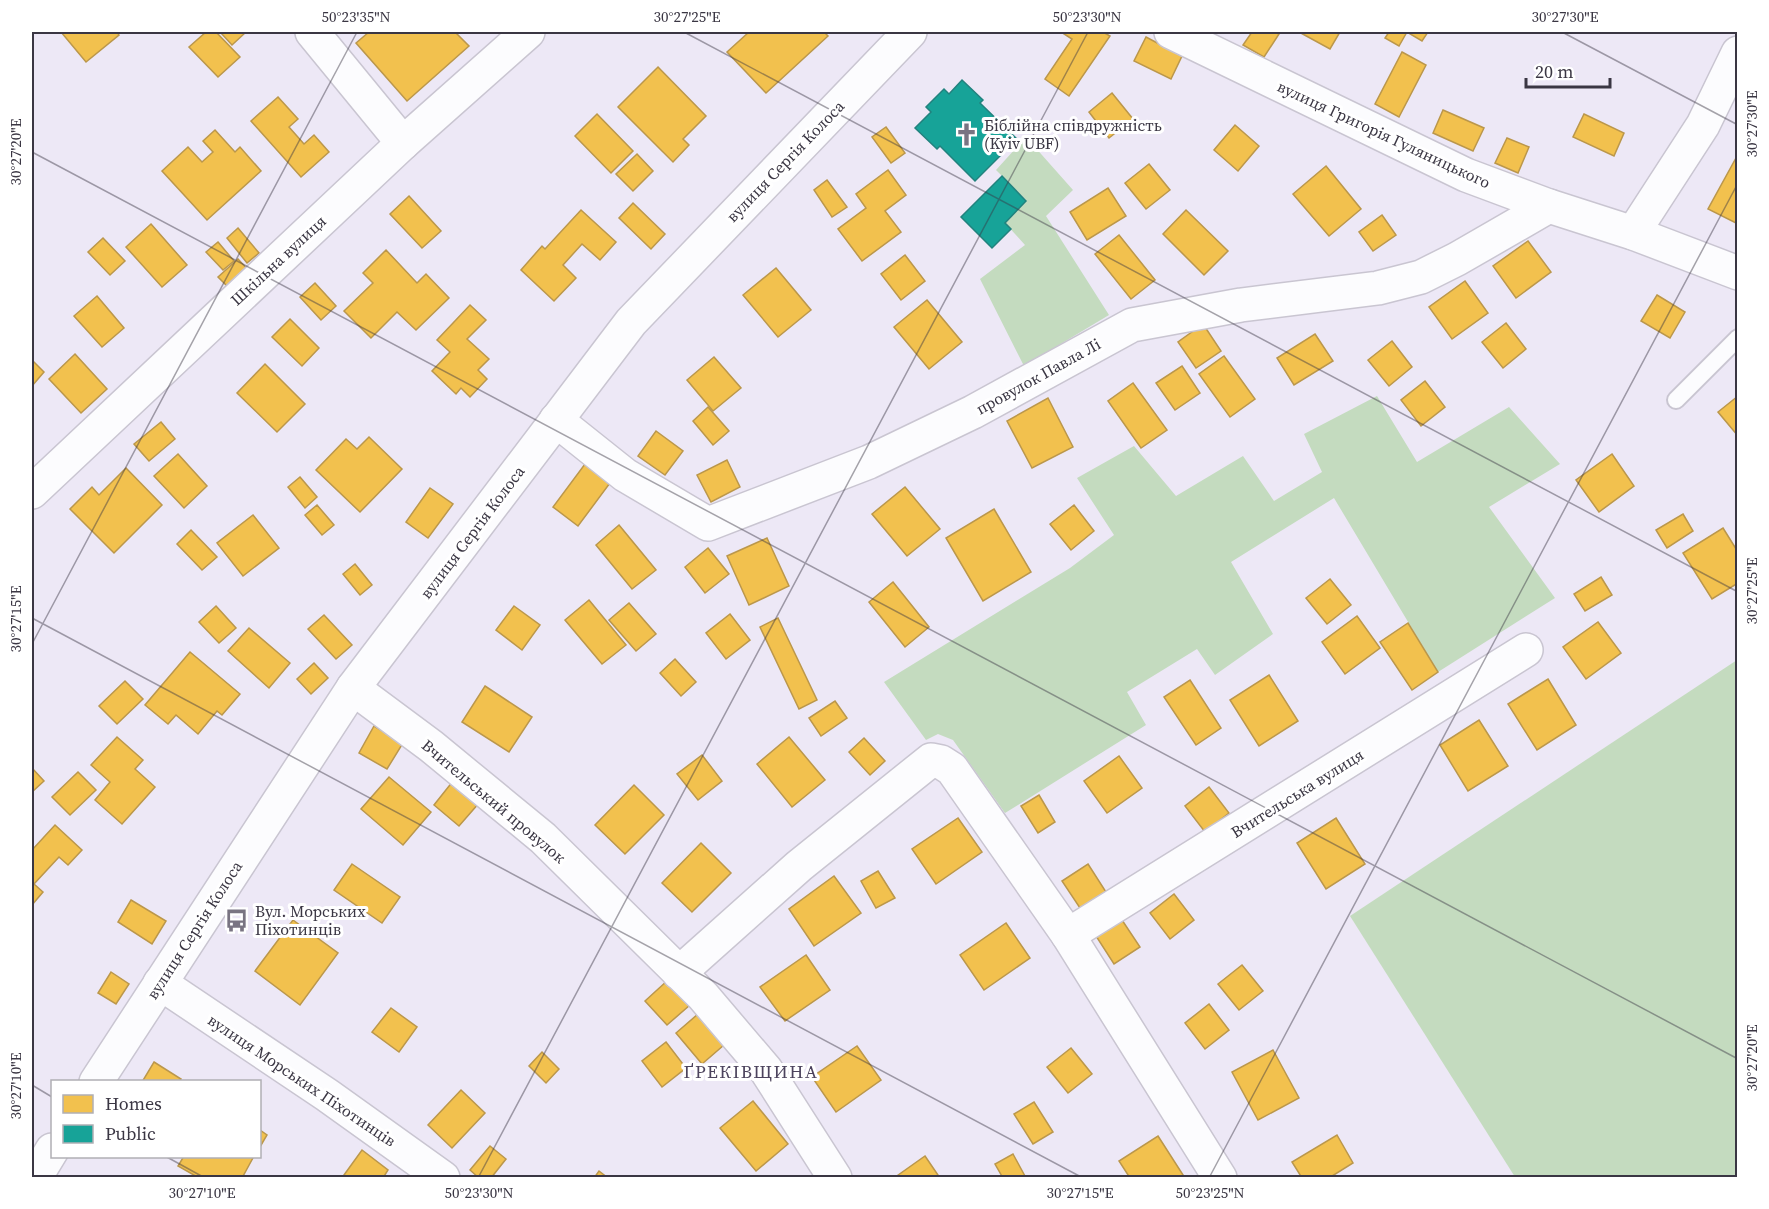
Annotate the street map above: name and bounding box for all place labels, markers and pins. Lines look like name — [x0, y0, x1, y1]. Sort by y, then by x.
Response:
place label: Біблійна співдружність (Kyiv UBF) — [984, 114, 1162, 154]
church icon: Біблійна співдружність (Kyiv UBF) — [953, 121, 979, 147]
place label: Вул. Морських Піхотинців — [255, 900, 366, 940]
bus stop icon: Вул. Морських Піхотинців — [224, 907, 250, 933]

